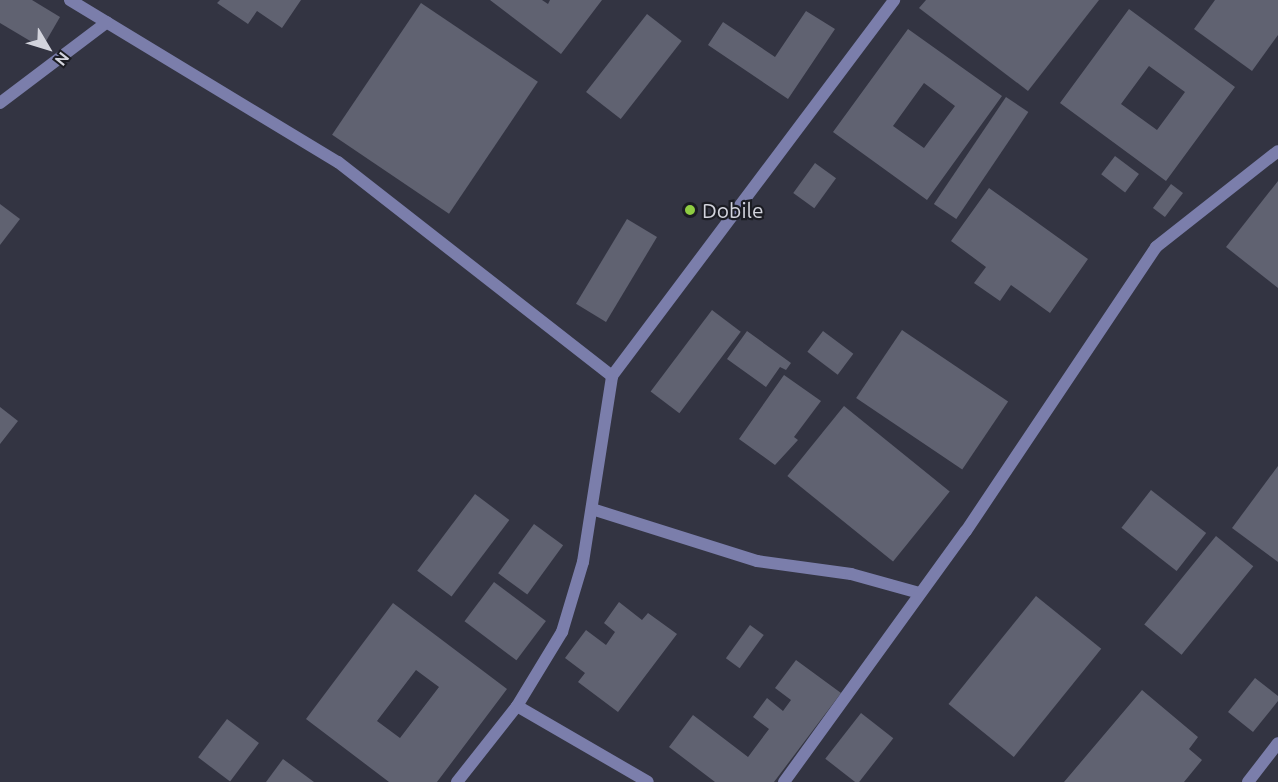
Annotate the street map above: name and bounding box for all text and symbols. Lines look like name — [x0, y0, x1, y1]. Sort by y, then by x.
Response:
north arrow — [18, 18, 78, 78]
text: N — [51, 49, 73, 69]
place label: Dobile — [702, 197, 764, 223]
marker: Dobile — [683, 203, 697, 217]

